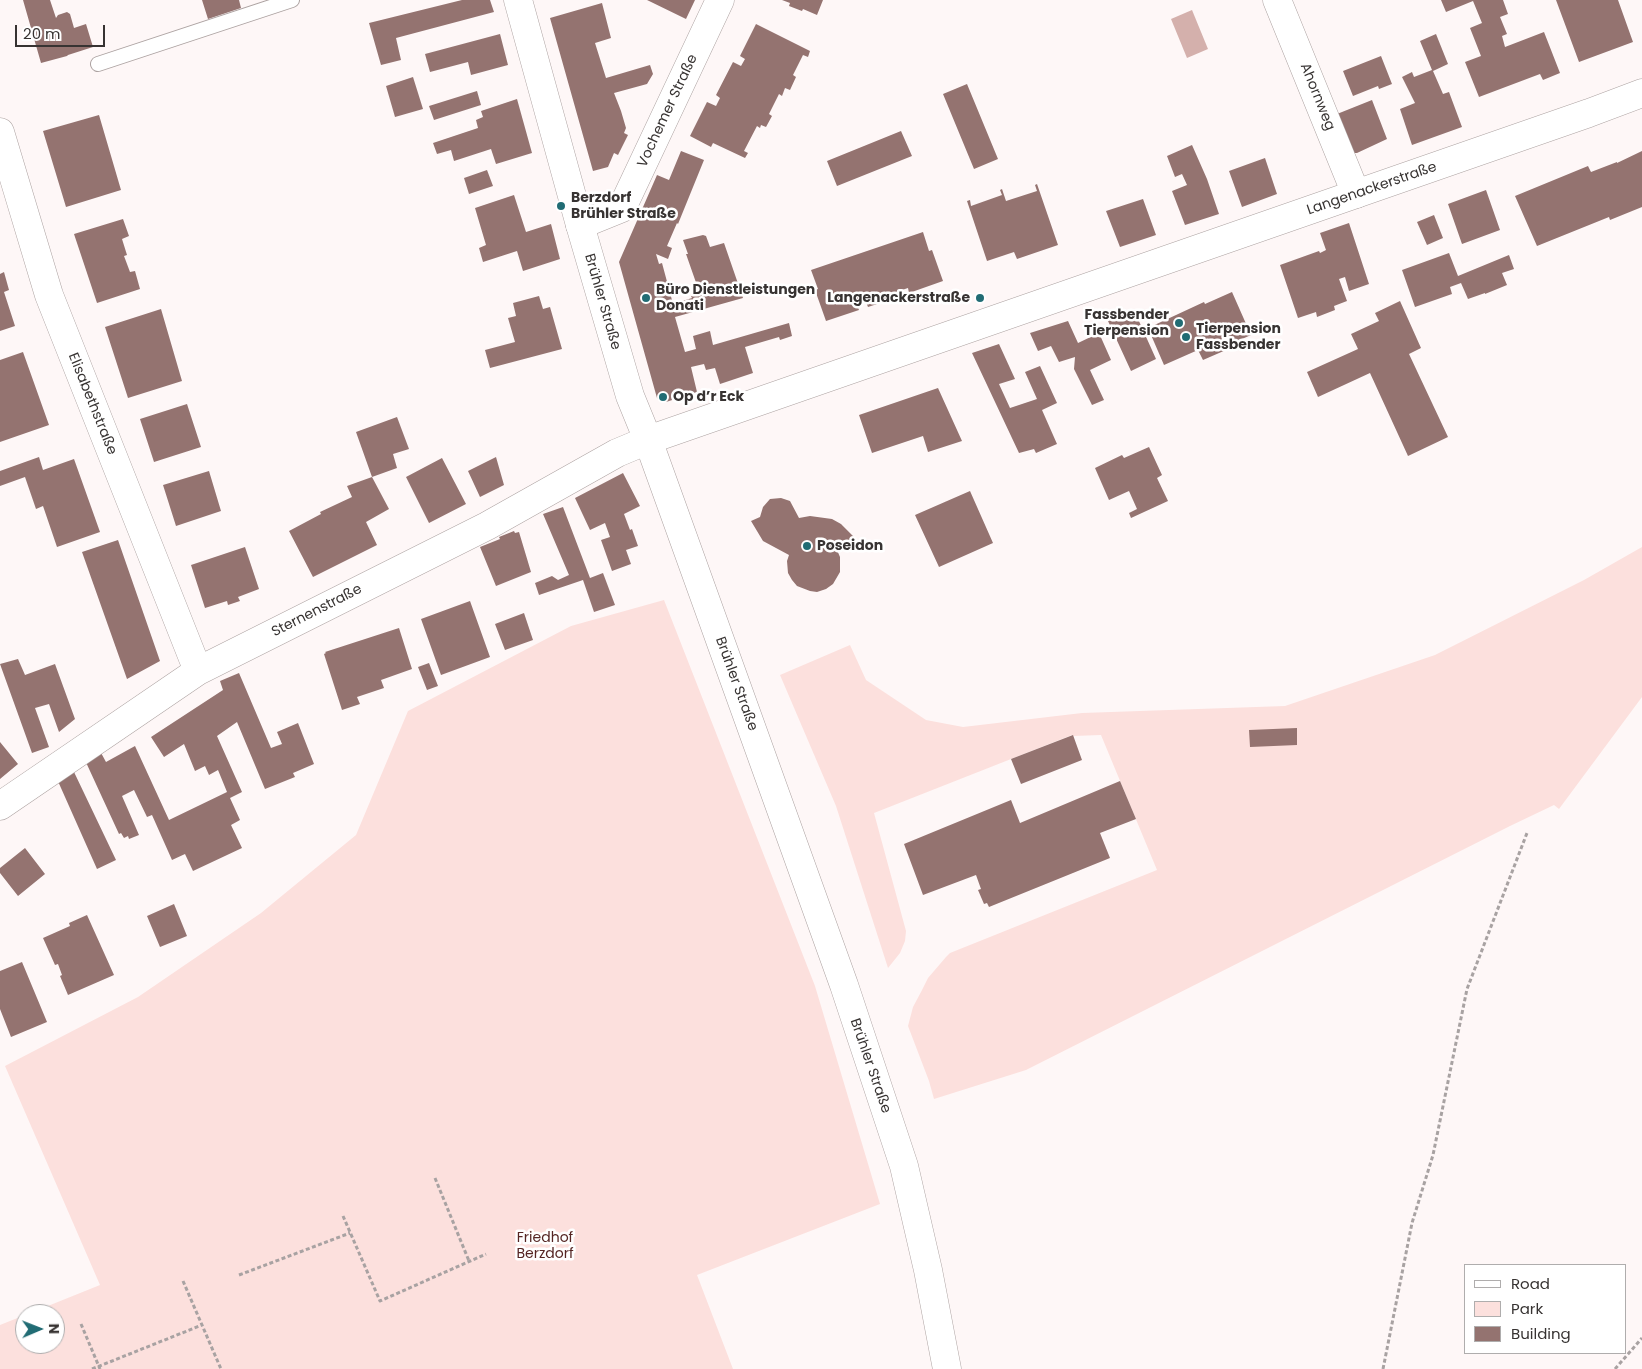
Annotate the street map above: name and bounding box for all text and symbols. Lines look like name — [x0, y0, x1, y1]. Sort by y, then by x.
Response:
scale bar — [18, 15, 108, 47]
text: 20 m — [23, 23, 61, 44]
street label: Vochemer Straße — [634, 52, 702, 170]
street label: Ahornweg — [1296, 61, 1338, 133]
street label: Langenackerstraße — [1305, 159, 1439, 219]
place label: Berzdorf Brühler Straße — [571, 190, 676, 222]
marker: Berzdorf Brühler Straße — [555, 200, 567, 212]
street label: Brühler Straße — [580, 252, 624, 352]
place label: Büro Dienstleistungen Donati — [656, 282, 815, 314]
place label: Langenackerstraße — [827, 290, 970, 306]
marker: Büro Dienstleistungen Donati — [640, 292, 652, 304]
marker: Langenackerstraße — [974, 292, 986, 304]
place label: Fassbender Tierpension — [1084, 307, 1169, 340]
marker: Fassbender Tierpension — [1173, 317, 1185, 329]
place label: Tierpension Fassbender — [1196, 321, 1281, 354]
marker: Tierpension Fassbender — [1180, 331, 1192, 343]
street label: Elisabethstraße — [64, 351, 120, 457]
place label: Op d’r Eck — [673, 389, 744, 405]
marker: Op d’r Eck — [657, 391, 669, 403]
place label: Poseidon — [817, 538, 883, 554]
marker: Poseidon — [801, 540, 813, 552]
street label: Sternenstraße — [269, 581, 365, 641]
street label: Brühler Straße — [711, 635, 761, 733]
street label: Brühler Straße — [846, 1016, 894, 1116]
park label: Friedhof Berzdorf — [516, 1230, 574, 1262]
legend — [1464, 1264, 1627, 1354]
text: Road — [1511, 1273, 1550, 1294]
text: Park — [1511, 1298, 1543, 1319]
north arrow — [15, 1304, 65, 1354]
text: N — [44, 1323, 64, 1334]
text: Building — [1511, 1323, 1571, 1344]

